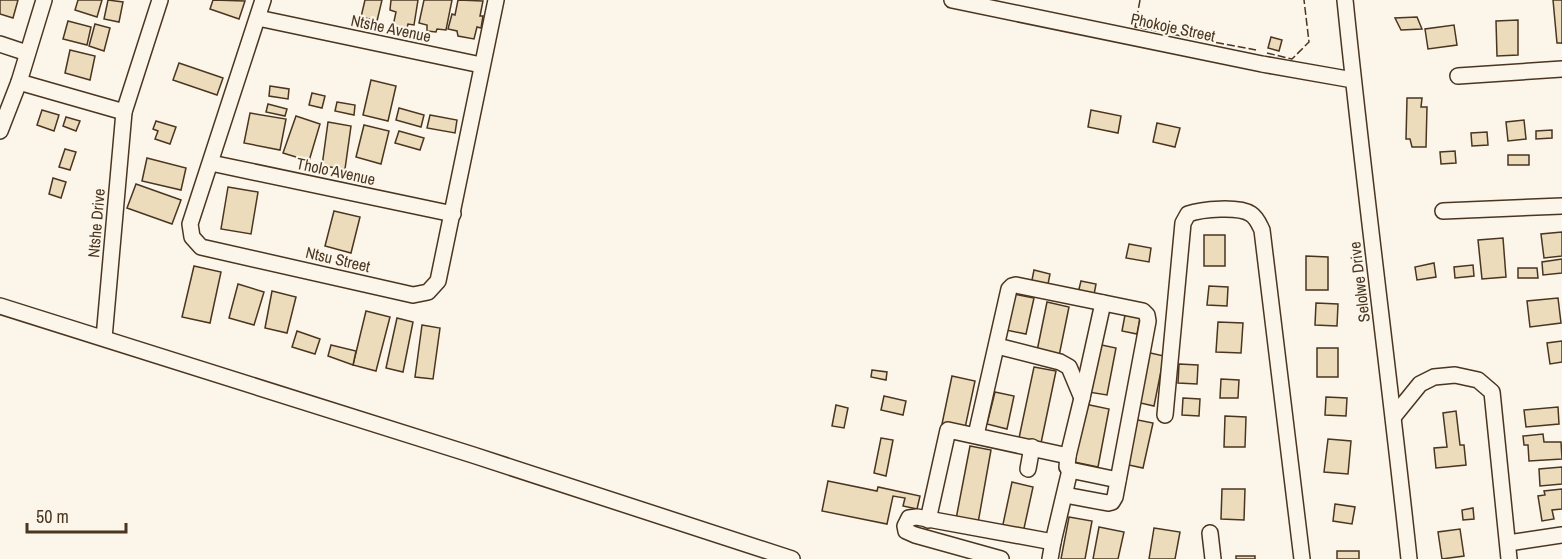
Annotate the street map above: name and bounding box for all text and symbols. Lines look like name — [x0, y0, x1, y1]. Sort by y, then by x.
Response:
street label: Phokoje Street — [1129, 7, 1218, 47]
street label: Ntshe Avenue — [349, 9, 433, 47]
street label: Tholo Avenue — [295, 152, 377, 190]
street label: Ntshe Drive — [82, 188, 110, 258]
street label: Selolwe Drive — [1343, 240, 1375, 324]
street label: Ntsu Street — [304, 241, 373, 277]
scale bar — [27, 496, 126, 534]
text: 50 m — [36, 504, 69, 529]

